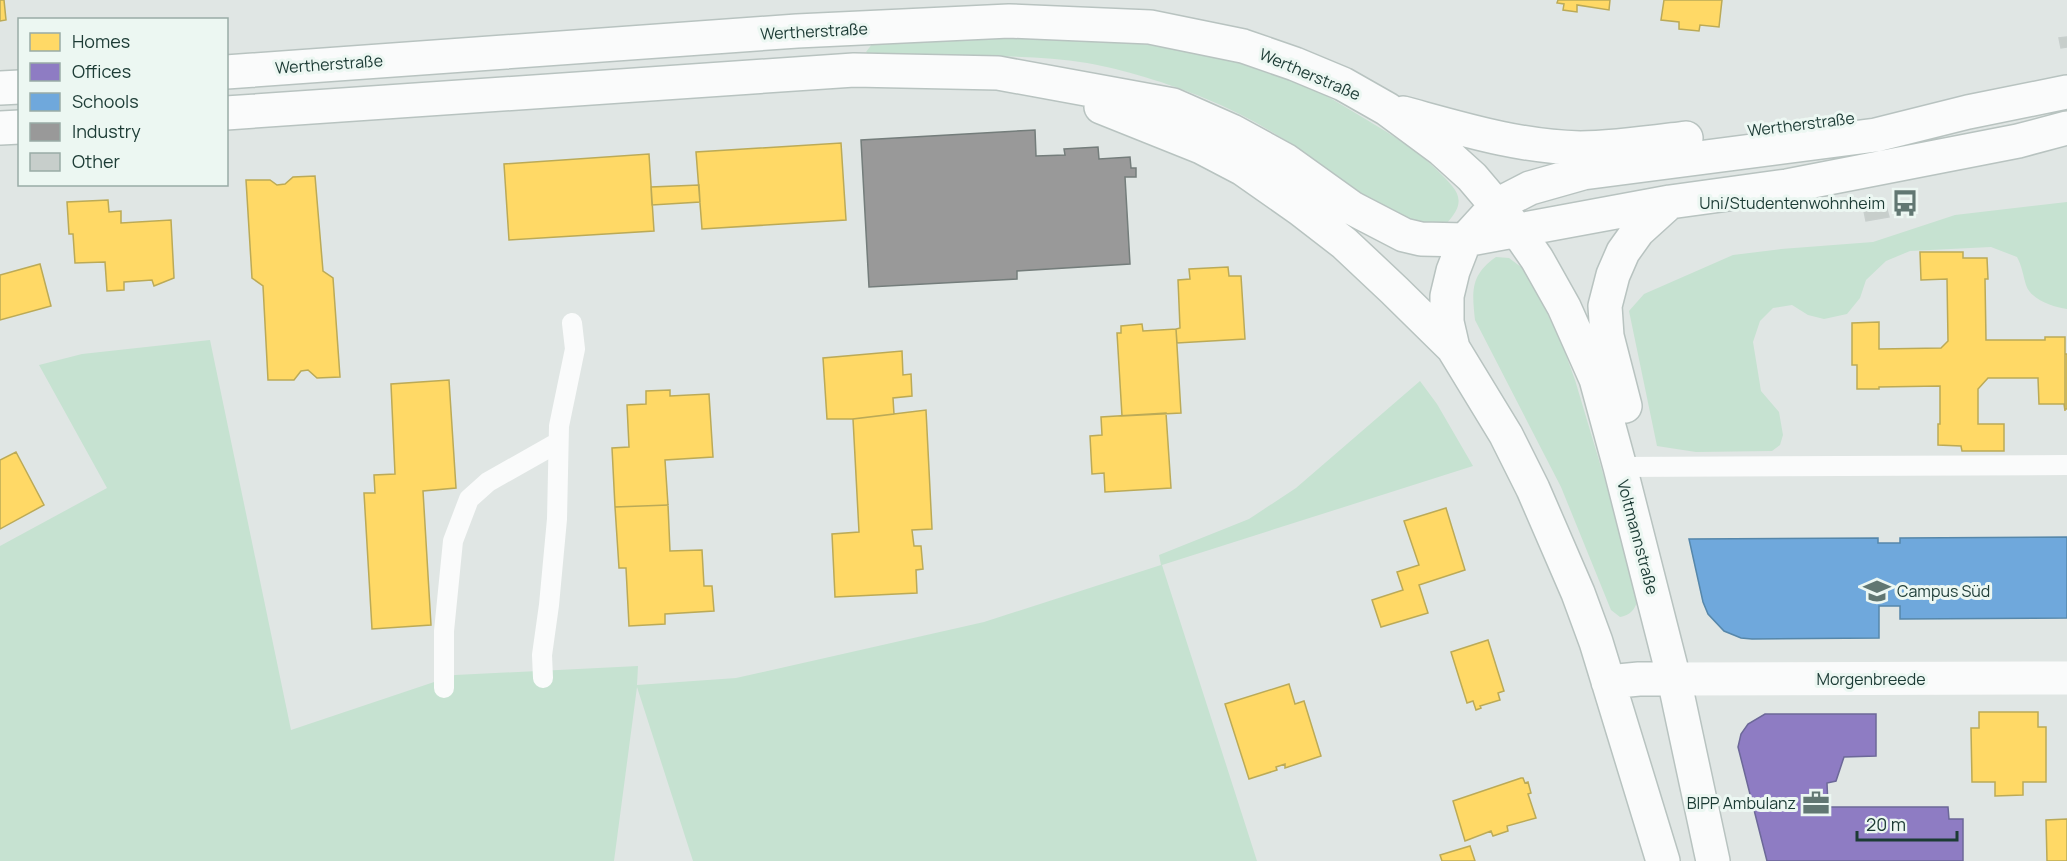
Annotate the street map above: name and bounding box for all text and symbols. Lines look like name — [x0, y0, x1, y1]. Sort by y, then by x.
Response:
street label: Wertherstraße — [760, 17, 868, 45]
legend — [18, 18, 228, 186]
text: Homes — [72, 29, 130, 53]
street label: Wertherstraße — [1256, 43, 1364, 105]
street label: Wertherstraße — [274, 49, 384, 79]
text: Offices — [72, 59, 131, 83]
text: Schools — [72, 89, 139, 113]
street label: Wertherstraße — [1746, 107, 1856, 141]
text: Industry — [72, 119, 141, 143]
text: Other — [72, 149, 120, 173]
bus stop icon: Uni/Studentenwohnheim — [1890, 188, 1920, 218]
place label: Uni/Studentenwohnheim — [1699, 192, 1885, 214]
street label: Voltmannstraße — [1612, 477, 1664, 597]
school or university icon: Campus Süd — [1862, 576, 1892, 606]
place label: Campus Süd — [1897, 580, 1990, 602]
street label: Morgenbreede — [1816, 668, 1926, 690]
office icon: BIPP Ambulanz — [1801, 788, 1831, 818]
place label: BIPP Ambulanz — [1687, 792, 1796, 814]
scale bar — [1857, 804, 1958, 842]
text: 20 m — [1866, 812, 1906, 836]

